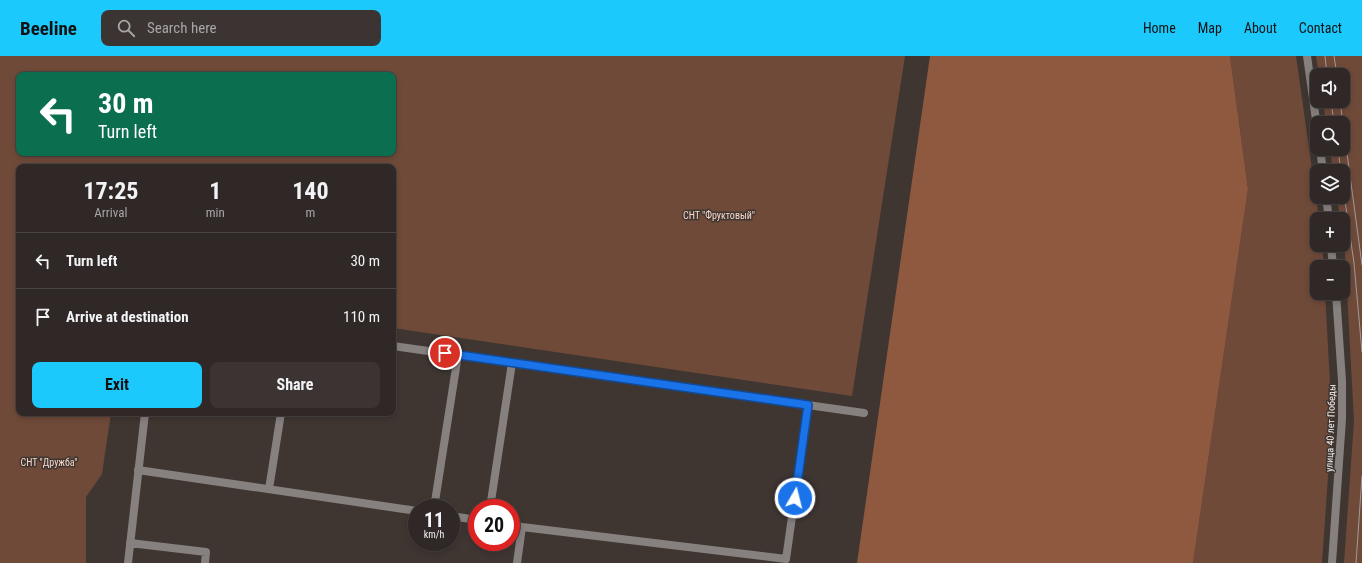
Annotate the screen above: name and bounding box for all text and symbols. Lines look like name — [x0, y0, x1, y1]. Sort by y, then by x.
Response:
search box — [101, 10, 381, 46]
text: Beeline — [20, 17, 77, 40]
icon: search — [115, 17, 137, 39]
text: Search here — [147, 19, 217, 37]
text: Home — [1143, 20, 1176, 36]
text: Map — [1198, 20, 1222, 36]
text: About — [1244, 20, 1277, 36]
text: Contact — [1299, 20, 1342, 36]
map controls — [1310, 68, 1350, 300]
button: sound — [1310, 68, 1350, 108]
text: 30 m — [98, 87, 154, 120]
icon: left — [32, 88, 84, 140]
button: search — [1310, 116, 1350, 156]
text: Turn left — [98, 121, 157, 142]
button: layers — [1310, 164, 1350, 204]
text: 17:25 — [83, 177, 138, 205]
text: 1 — [209, 177, 221, 205]
text: 140 — [292, 177, 329, 205]
text: Arrival — [94, 205, 127, 220]
text: min — [206, 205, 225, 220]
text: m — [306, 205, 315, 220]
park label: СНТ "Фруктовый" — [683, 209, 755, 221]
button: + — [1310, 212, 1350, 252]
icon: left — [32, 250, 54, 272]
text: Turn left — [66, 252, 117, 270]
text: 30 m — [350, 252, 380, 270]
button: − — [1310, 260, 1350, 300]
icon: arrive — [32, 306, 54, 328]
text: Arrive at destination — [66, 308, 189, 326]
text: 110 m — [343, 308, 380, 326]
pin — [428, 336, 462, 370]
icon: arrive — [434, 342, 456, 364]
button: Exit — [32, 362, 202, 408]
button: Share — [210, 362, 380, 408]
street label: улица 40 лет Победы — [1323, 384, 1338, 472]
park label: СНТ "Дружба" — [20, 457, 78, 468]
position arrow — [774, 477, 816, 519]
speed limit sign: 20 — [468, 499, 520, 551]
text: 11 — [424, 508, 444, 532]
text: km/h — [424, 529, 444, 540]

